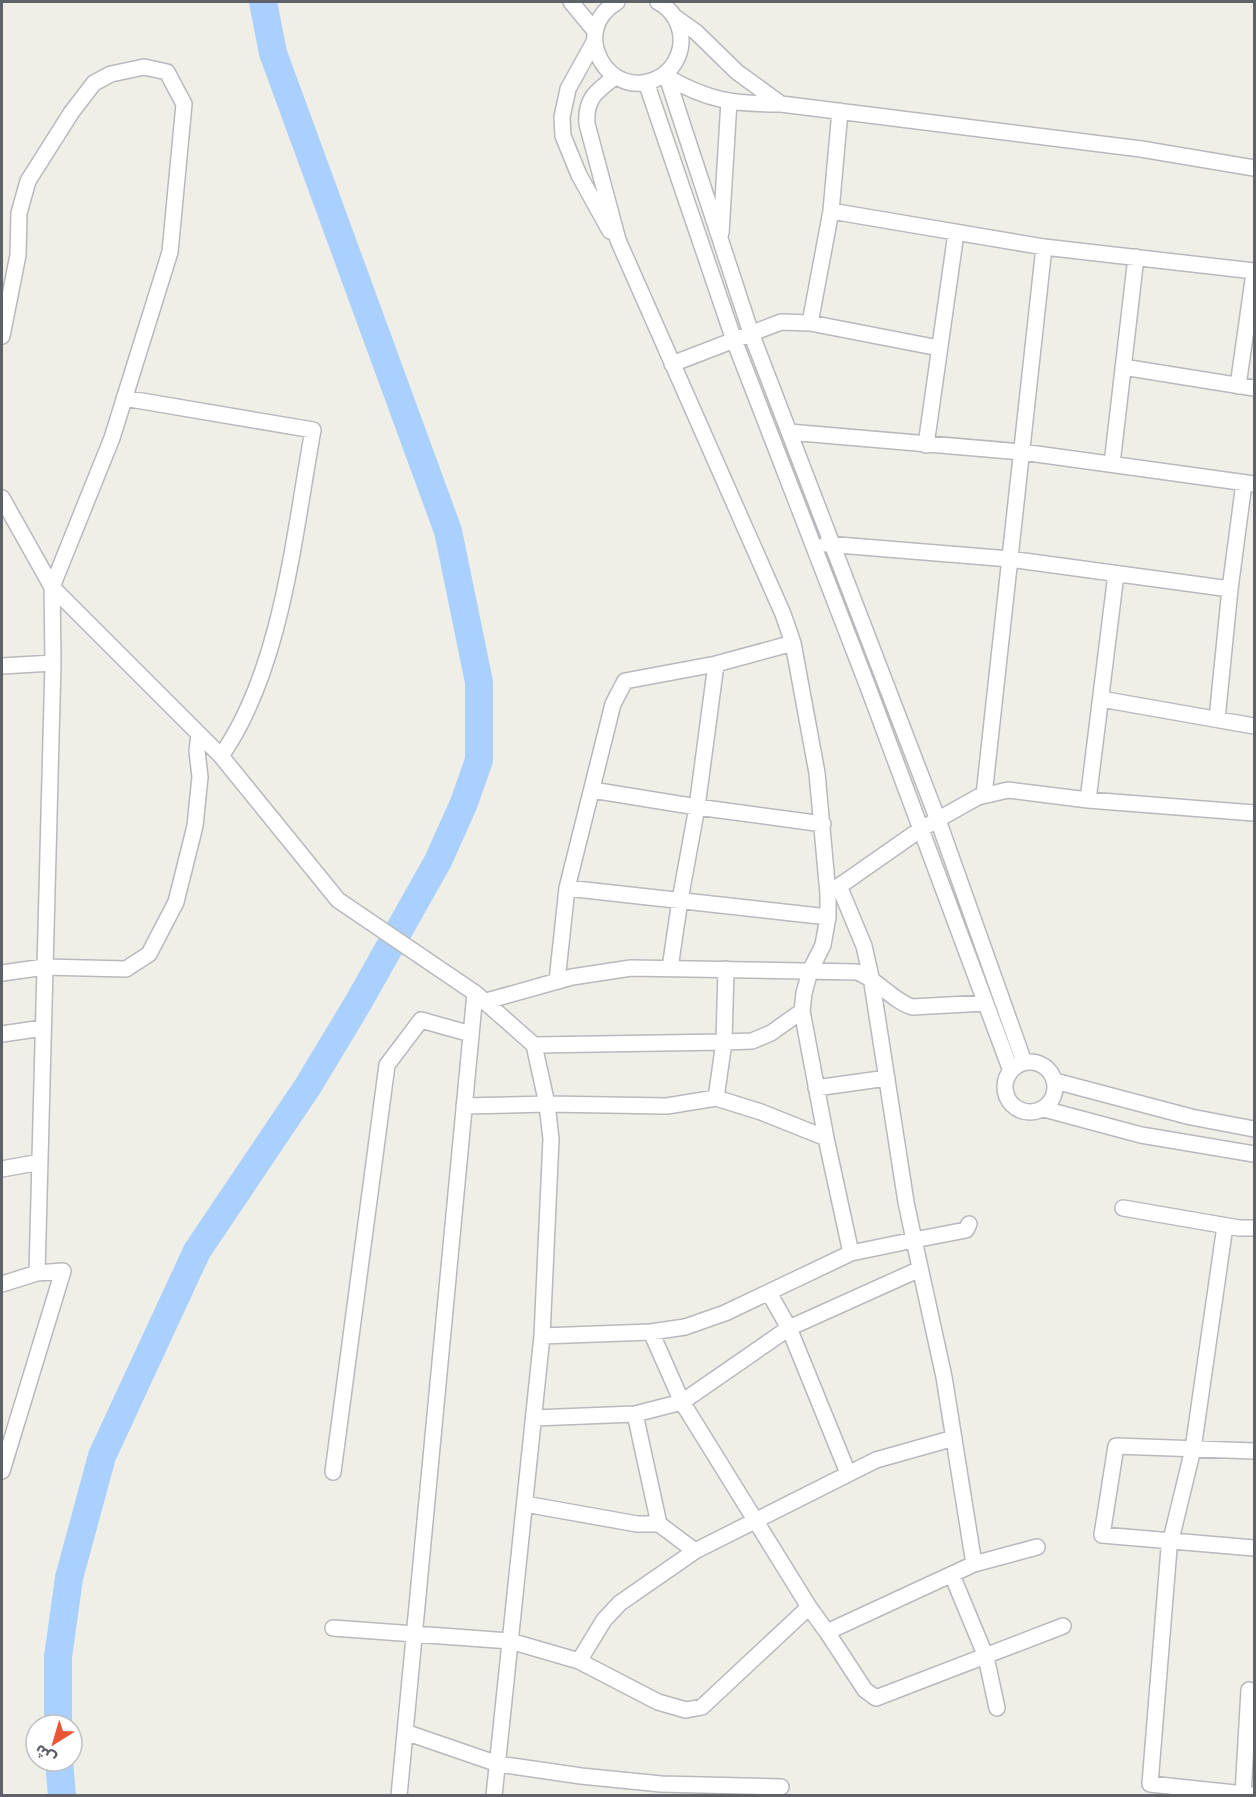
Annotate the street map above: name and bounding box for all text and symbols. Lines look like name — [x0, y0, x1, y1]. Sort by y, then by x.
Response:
north arrow — [24, 1713, 84, 1773]
text: ش — [30, 1740, 60, 1770]

